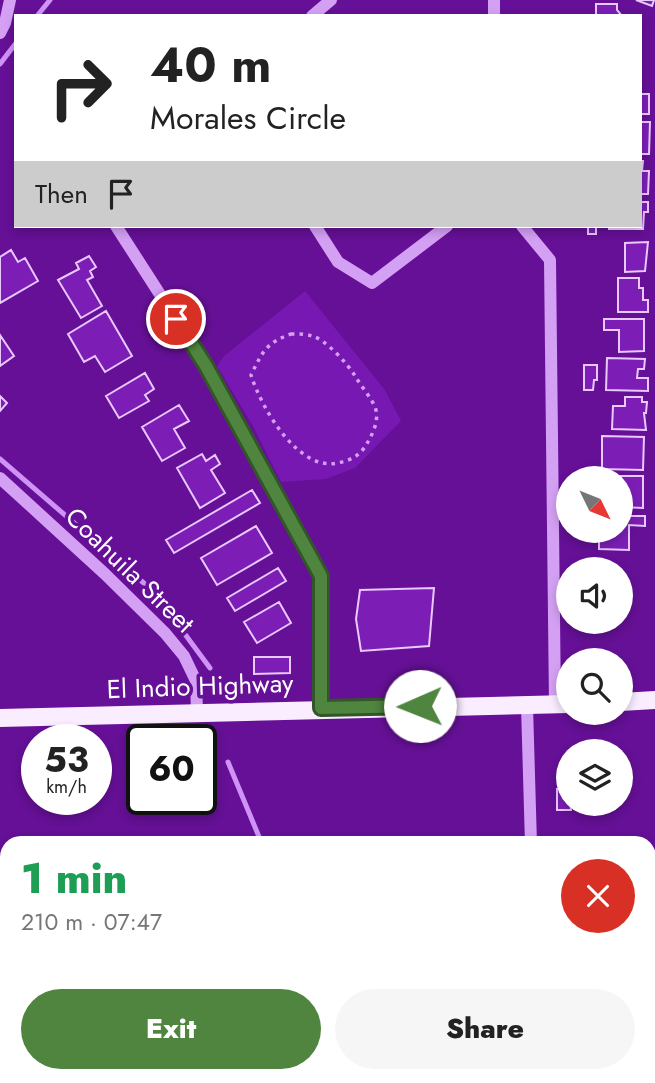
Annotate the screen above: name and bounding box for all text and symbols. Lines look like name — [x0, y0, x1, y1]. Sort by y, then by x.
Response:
text: 40 m — [150, 30, 272, 100]
icon: right — [35, 42, 126, 133]
text: Morales Circle — [150, 95, 346, 141]
text: Then — [35, 175, 88, 213]
icon: arrive — [102, 175, 140, 213]
pin — [146, 289, 206, 349]
icon: arrive — [157, 300, 195, 338]
north arrow — [556, 466, 634, 542]
map controls — [556, 466, 633, 816]
street label: Coahuila Street — [57, 498, 204, 642]
button: sound — [556, 557, 633, 634]
button: search — [556, 648, 633, 725]
street label: El Indio Highway — [106, 664, 295, 708]
position arrow — [383, 669, 457, 743]
speed limit sign: 60 — [126, 724, 217, 815]
text: 53 — [44, 735, 89, 785]
button: layers — [556, 739, 633, 816]
text: km/h — [46, 774, 87, 800]
text: 1 min — [21, 848, 127, 909]
button: close — [561, 859, 635, 933]
text: 210 m · 07:47 — [21, 905, 162, 939]
button: Exit — [21, 989, 321, 1069]
button: Share — [335, 989, 635, 1069]

